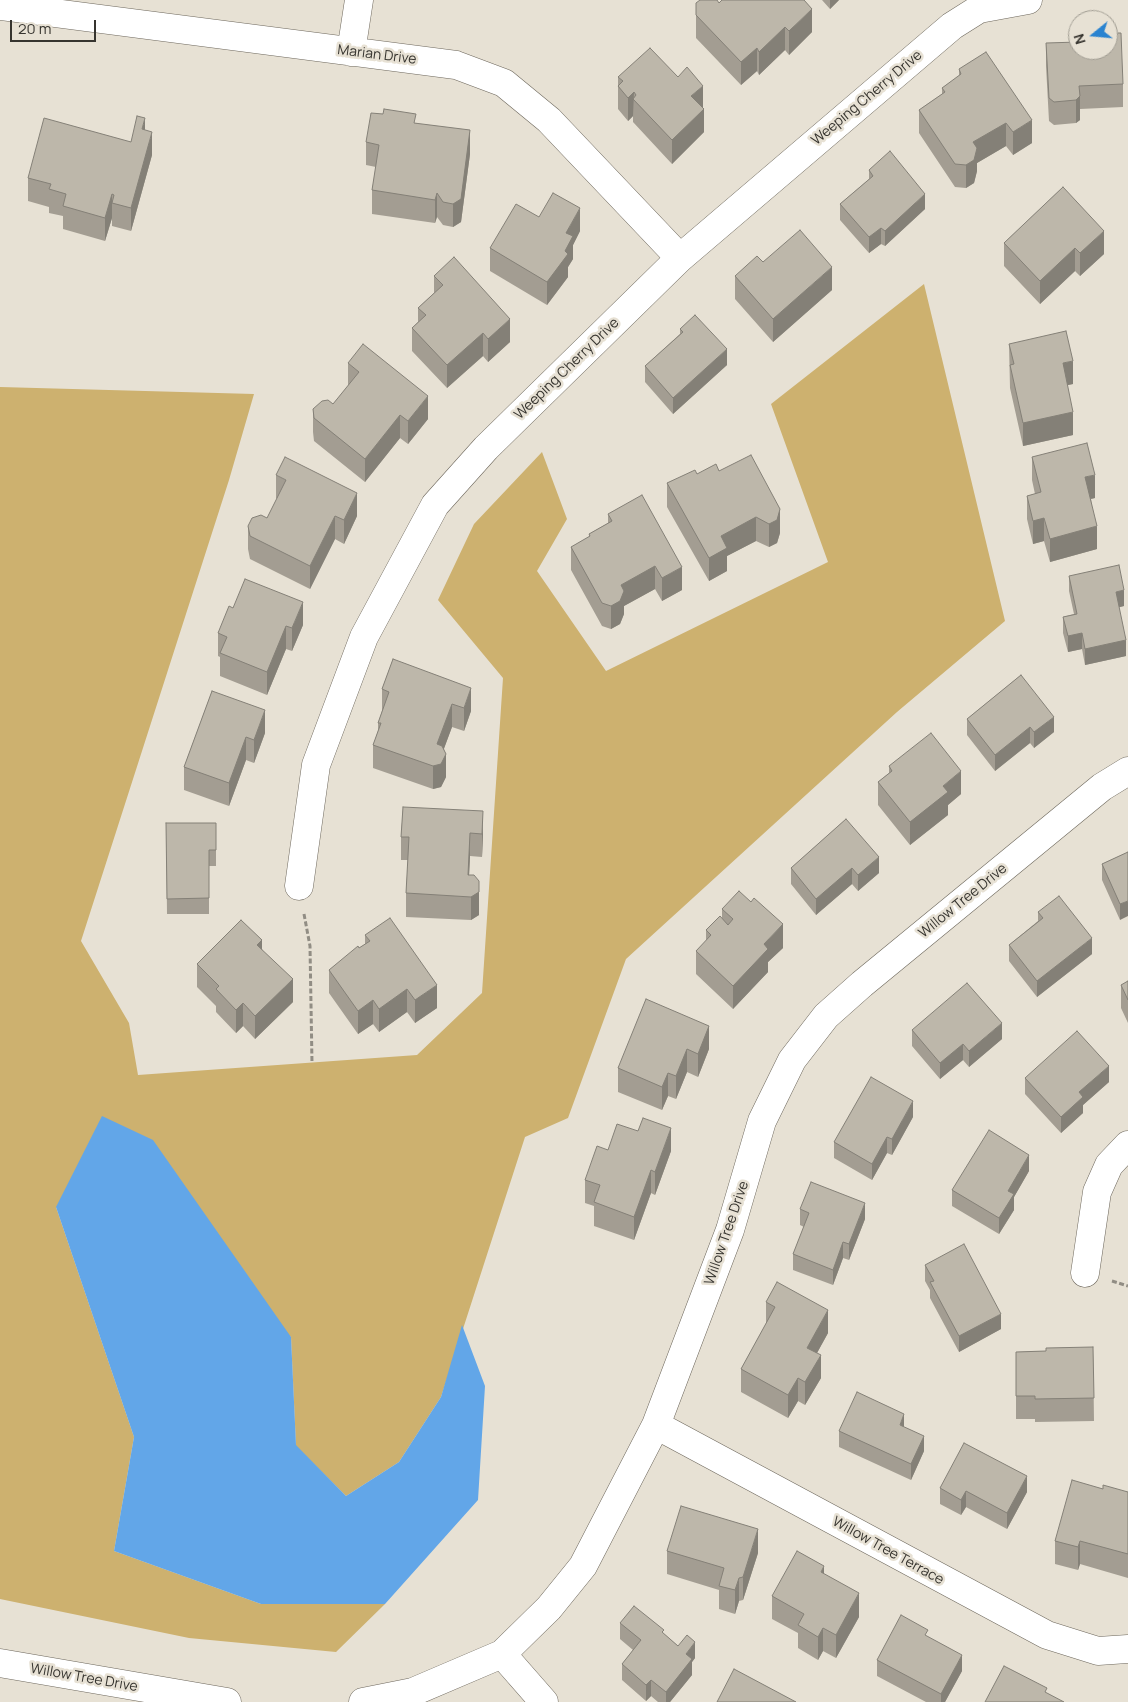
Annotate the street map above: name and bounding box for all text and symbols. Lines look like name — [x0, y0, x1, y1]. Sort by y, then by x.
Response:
scale bar — [12, 10, 99, 42]
north arrow — [1068, 10, 1118, 60]
text: 20 m — [18, 18, 51, 39]
text: N — [1069, 32, 1090, 47]
street label: Marian Drive — [337, 42, 417, 68]
street label: Weeping Cherry Drive — [808, 47, 926, 149]
street label: Weeping Cherry Drive — [511, 315, 623, 423]
street label: Willow Tree Drive — [916, 860, 1010, 942]
street label: Willow Tree Drive — [701, 1179, 753, 1287]
street label: Willow Tree Terrace — [829, 1513, 947, 1589]
street label: Willow Tree Drive — [29, 1660, 139, 1696]

